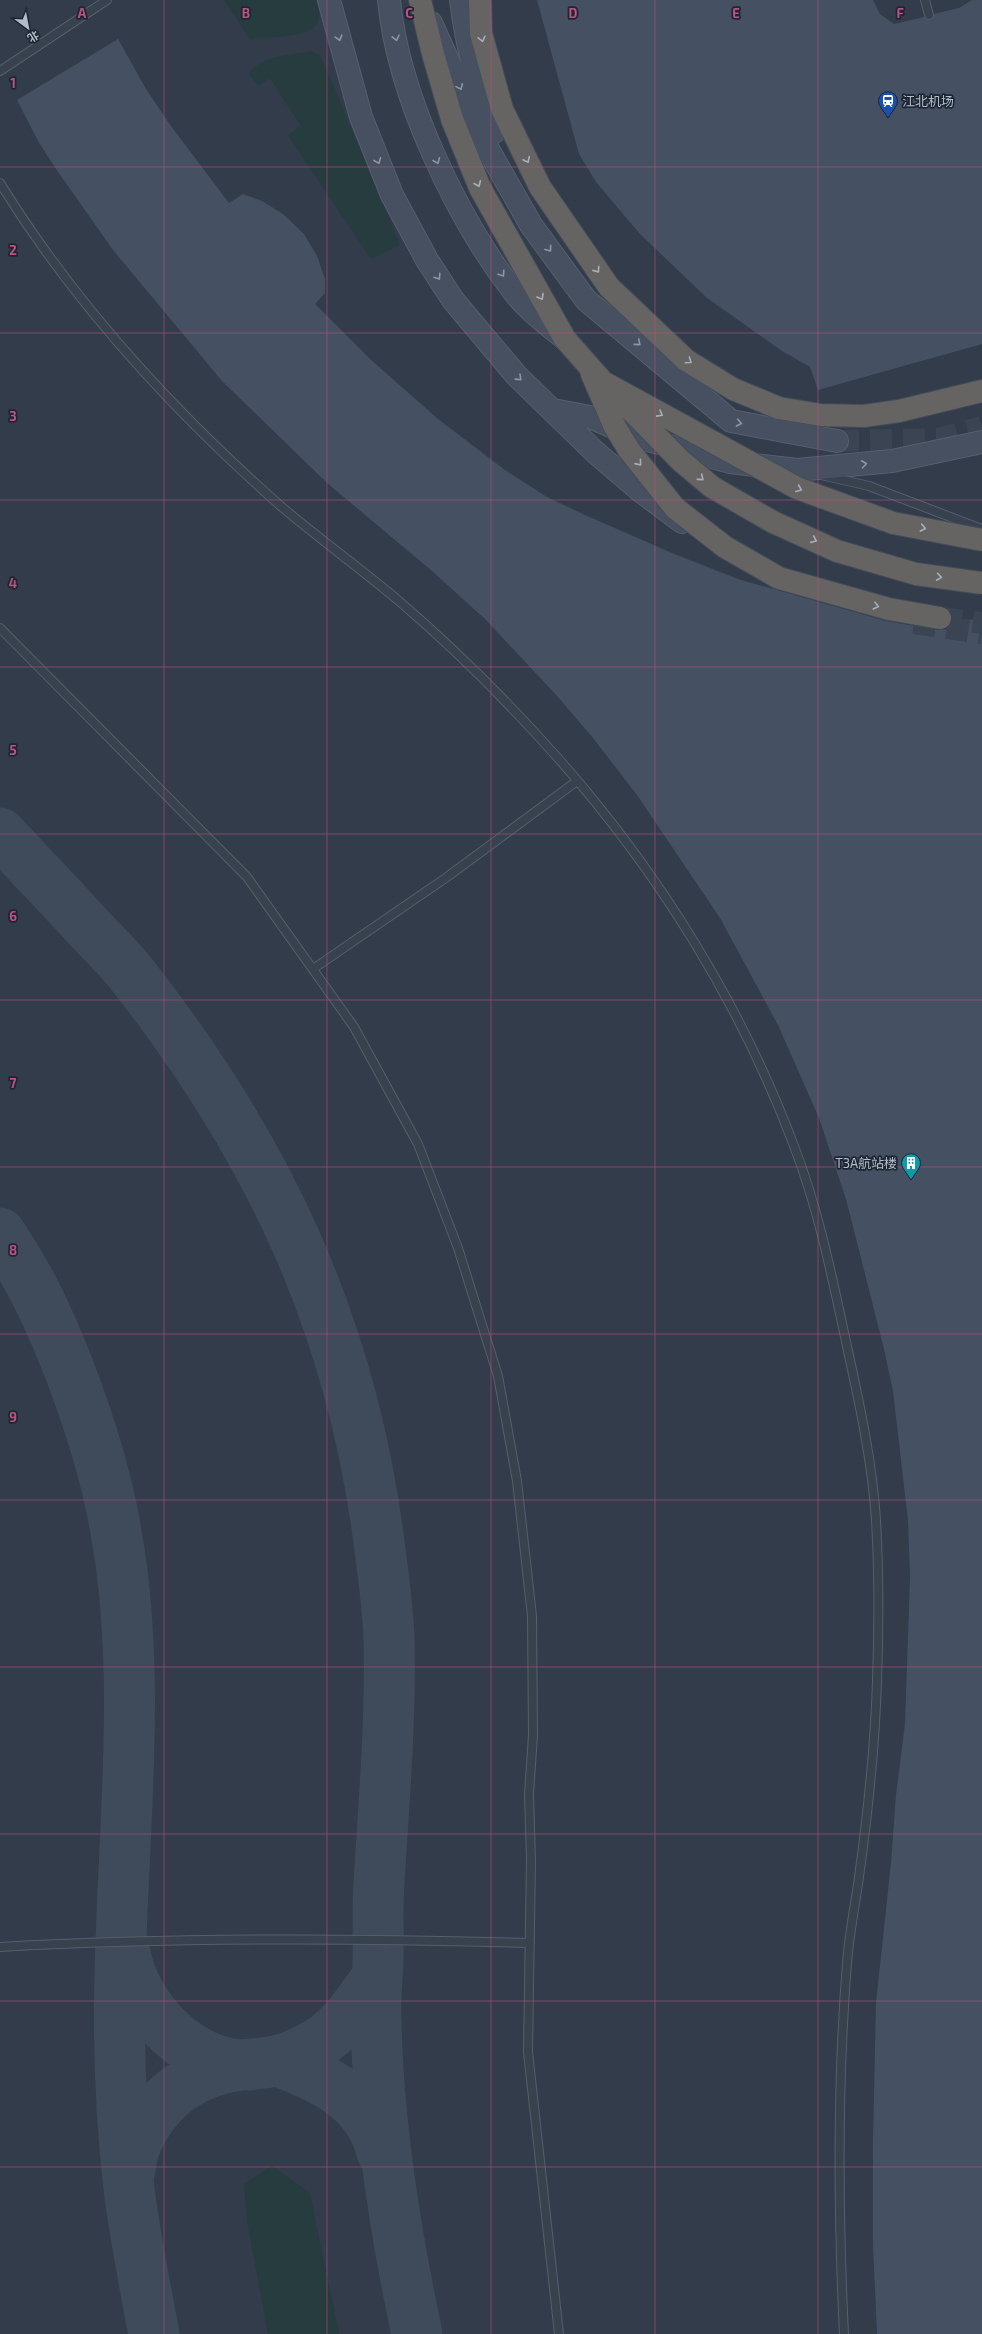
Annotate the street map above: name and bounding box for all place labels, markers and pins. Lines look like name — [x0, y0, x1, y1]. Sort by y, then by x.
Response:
station icon: 江北机场 — [877, 90, 899, 118]
place label: 江北机场 — [902, 93, 954, 109]
building icon: T3A航站楼 — [900, 1152, 922, 1180]
place label: T3A航站楼 — [835, 1155, 897, 1171]

